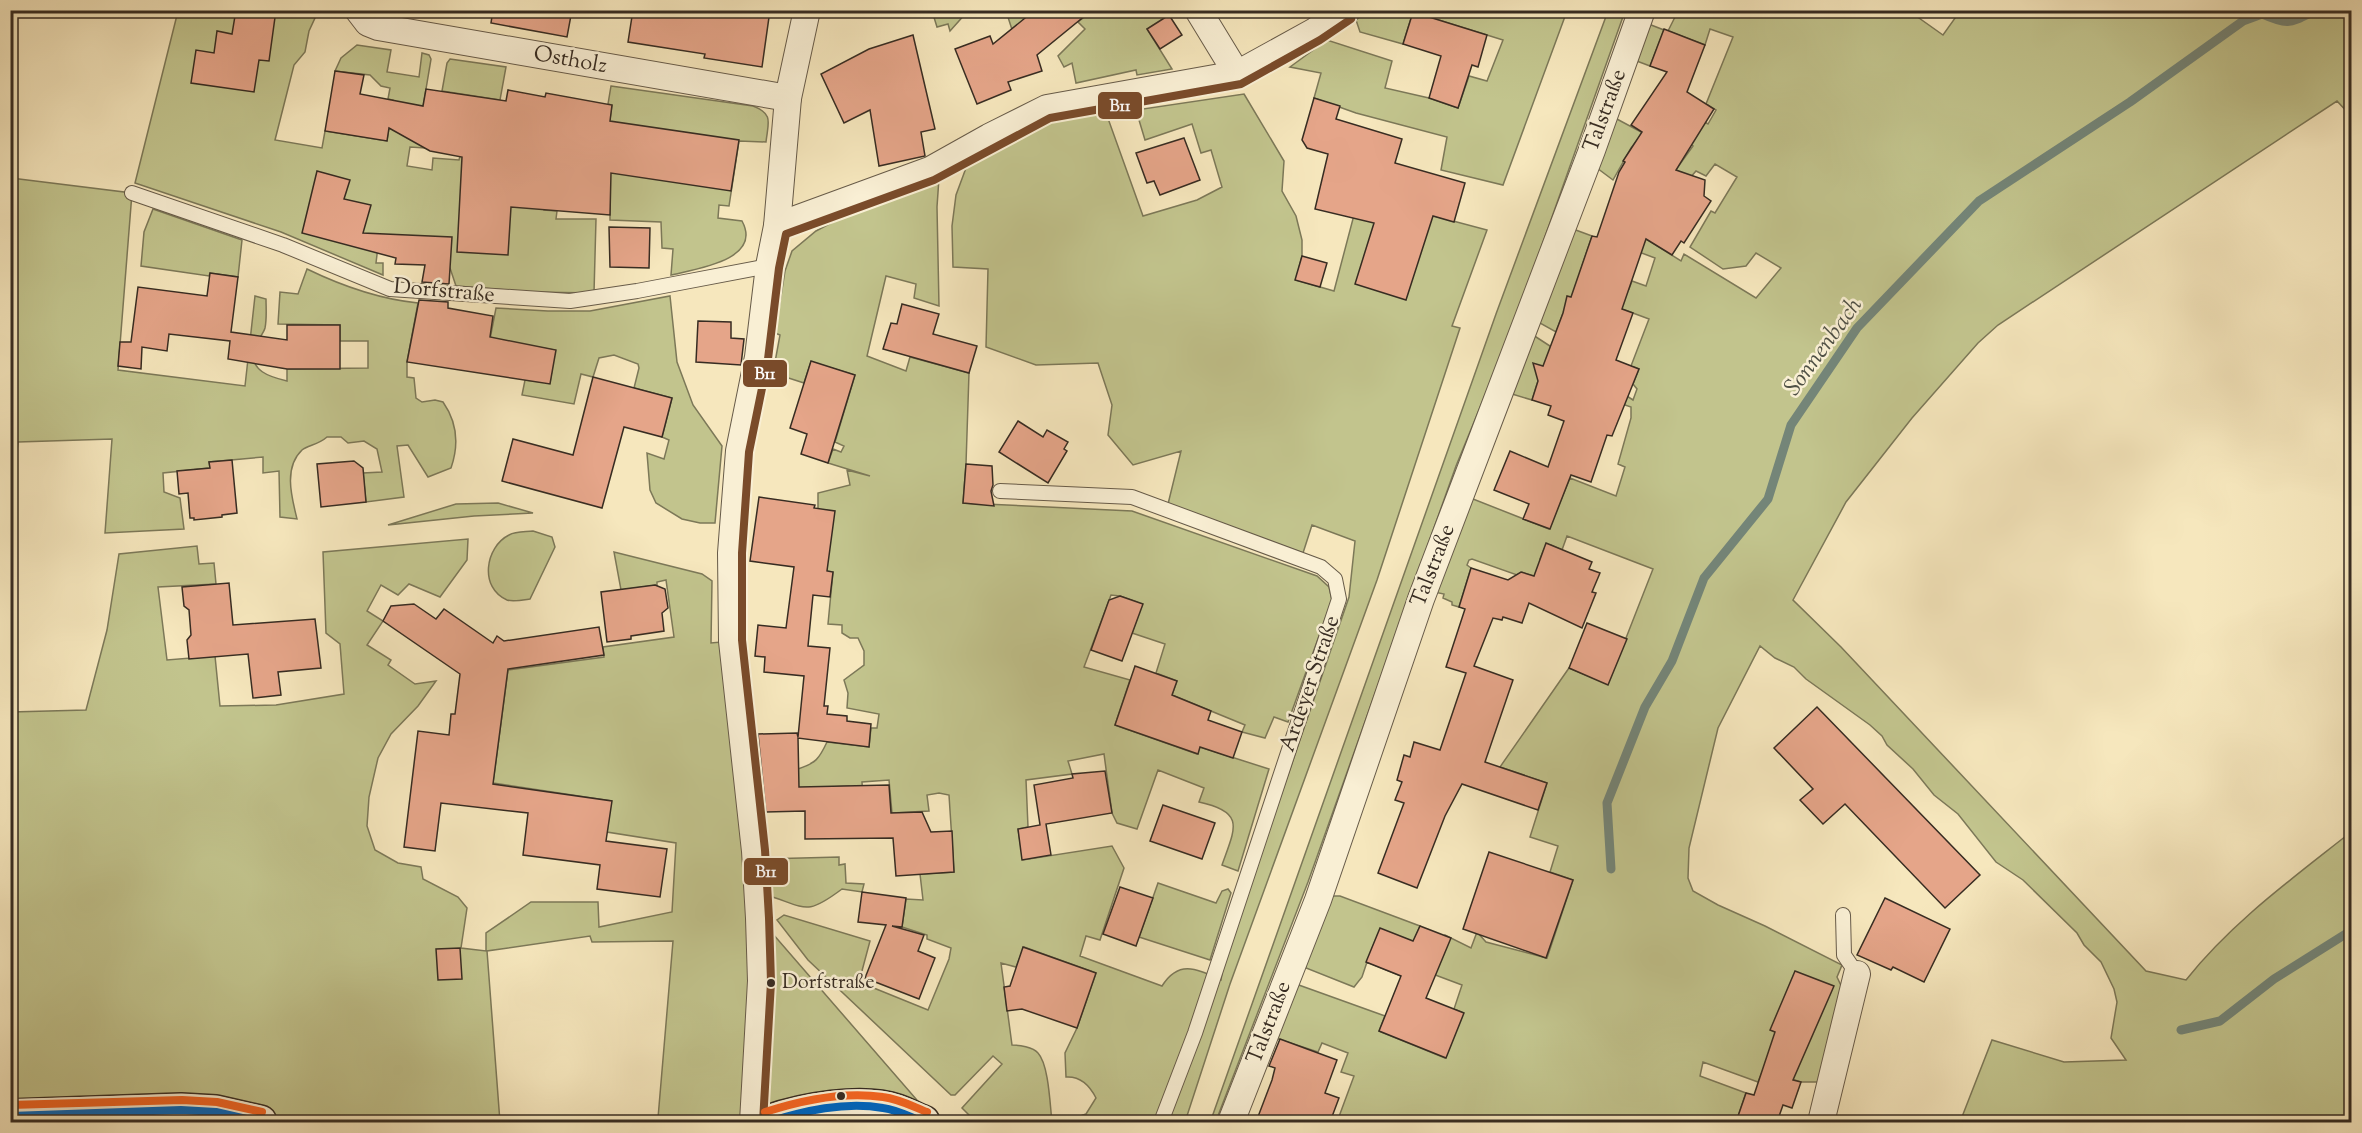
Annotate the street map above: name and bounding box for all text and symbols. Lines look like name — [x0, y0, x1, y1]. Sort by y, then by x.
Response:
street label: Ostholz — [531, 39, 609, 83]
street label: Talstraße — [1576, 65, 1636, 157]
line badge: B11 — [1097, 91, 1143, 120]
text: B11 — [1110, 96, 1131, 119]
street label: Dorfstraße — [392, 272, 496, 312]
water label: Sonnenbach — [1777, 290, 1872, 403]
line badge: B11 — [742, 359, 788, 388]
text: B11 — [755, 364, 776, 387]
street label: Talstraße — [1404, 520, 1464, 612]
street label: Ardeyer Straße — [1273, 611, 1349, 757]
line badge: B11 — [743, 857, 789, 886]
text: B11 — [756, 862, 777, 885]
place label: Dorfstraße — [782, 969, 874, 998]
marker: Dorfstraße — [765, 977, 777, 989]
street label: Talstraße — [1240, 977, 1300, 1069]
unlabelled marker — [835, 1090, 847, 1102]

